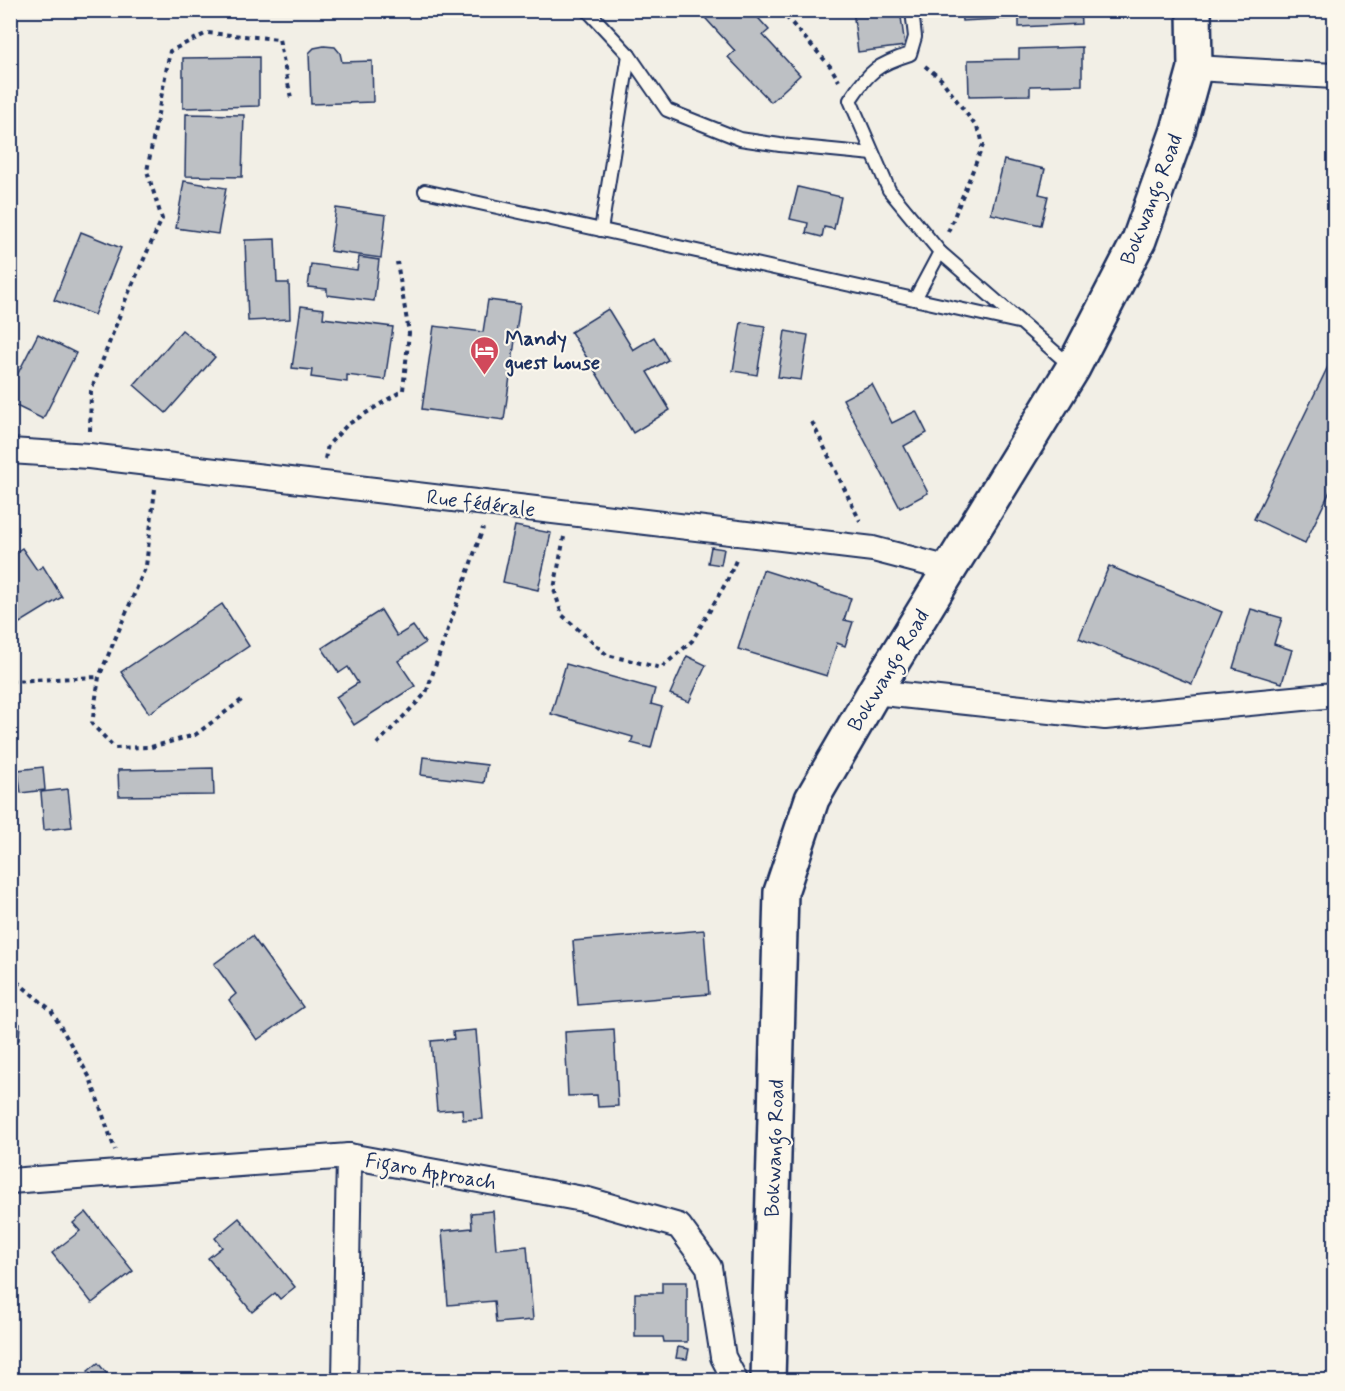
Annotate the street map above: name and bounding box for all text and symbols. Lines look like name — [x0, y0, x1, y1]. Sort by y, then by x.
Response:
street label: Bokwango Road — [1114, 130, 1192, 270]
place label: Mandy guest house — [505, 325, 600, 377]
hotel icon: Mandy guest house — [468, 334, 500, 376]
street label: Rue fédérale — [425, 483, 537, 525]
street label: Bokwango Road — [841, 604, 938, 738]
street label: Bokwango Road — [759, 1079, 793, 1218]
street label: Figaro Approach — [363, 1147, 499, 1199]

